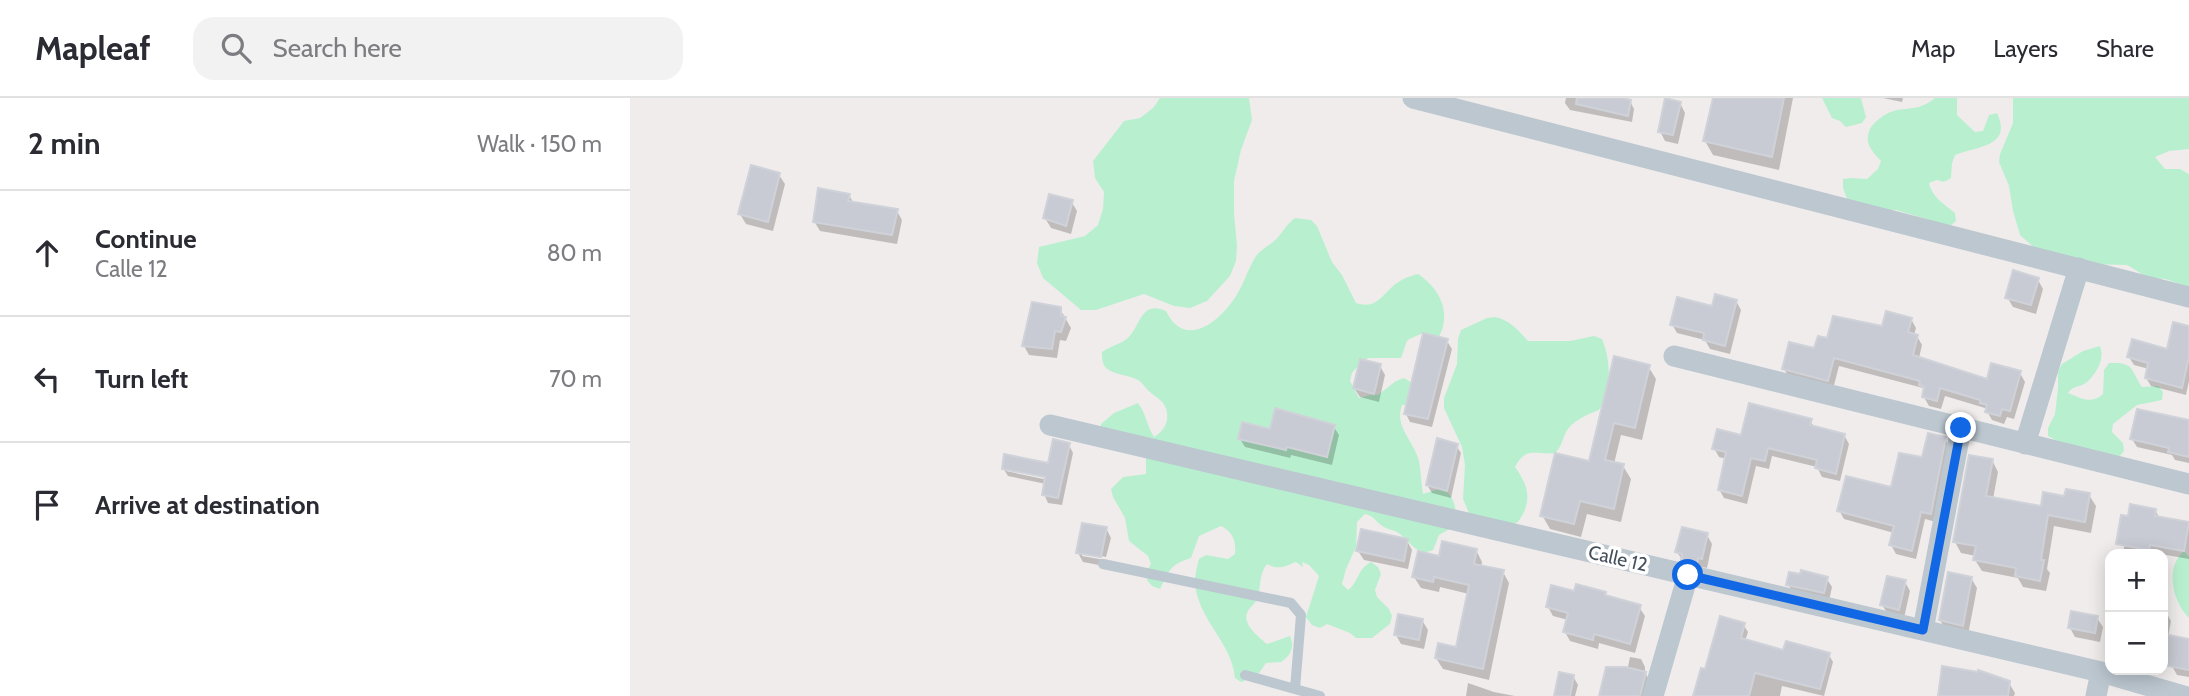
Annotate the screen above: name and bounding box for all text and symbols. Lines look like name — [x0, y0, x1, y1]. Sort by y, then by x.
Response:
search box — [193, 17, 683, 80]
text: Mapleaf — [35, 28, 151, 68]
icon: search — [217, 29, 255, 67]
text: Search here — [273, 32, 402, 64]
text: Map — [1911, 34, 1955, 63]
text: Layers — [1993, 34, 2058, 63]
text: Share — [2096, 34, 2154, 63]
text: 2 min — [28, 125, 100, 162]
text: Walk · 150 m — [477, 130, 602, 158]
text: Continue — [95, 223, 197, 255]
icon: ahead — [28, 234, 66, 272]
text: 80 m — [547, 239, 602, 267]
text: Calle 12 — [95, 255, 167, 283]
icon: left — [28, 360, 66, 398]
text: Turn left — [95, 363, 188, 395]
text: 70 m — [549, 365, 602, 393]
route end — [1945, 412, 1976, 443]
icon: arrive — [28, 486, 66, 524]
text: Arrive at destination — [95, 489, 320, 521]
street label: Calle 12 — [1586, 541, 1650, 576]
map controls — [2105, 549, 2168, 675]
button: + — [2105, 549, 2168, 612]
route start — [1672, 559, 1703, 590]
button: − — [2105, 612, 2168, 675]

